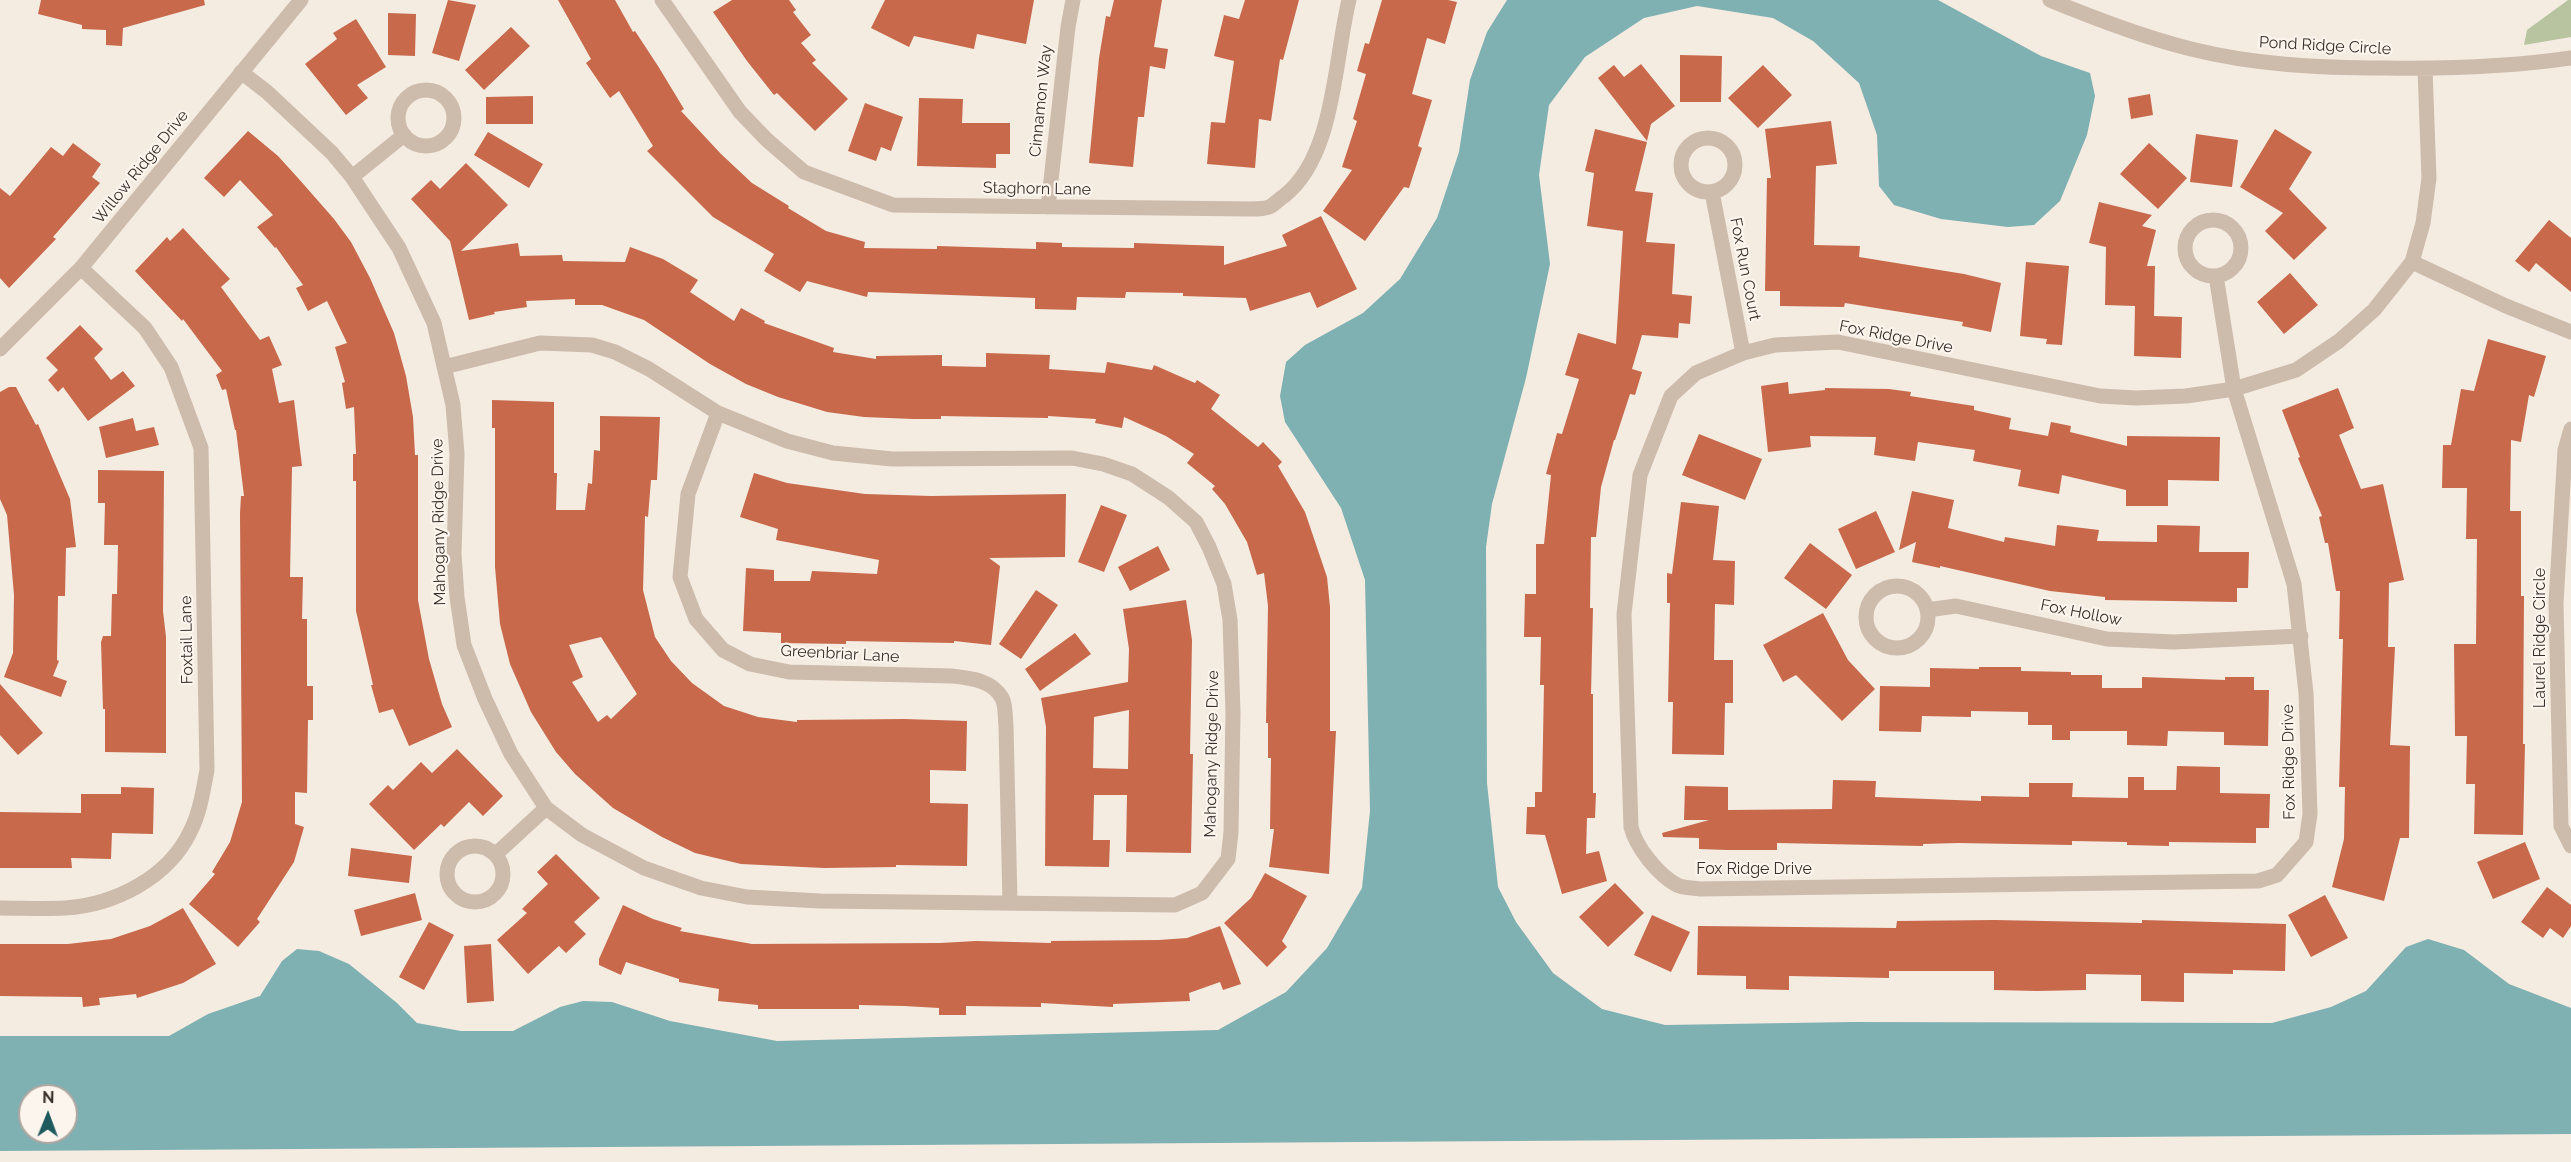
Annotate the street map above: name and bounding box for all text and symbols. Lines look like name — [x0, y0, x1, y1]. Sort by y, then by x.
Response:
street label: Pond Ridge Circle — [2258, 33, 2392, 59]
street label: Cinnamon Way — [1026, 44, 1056, 158]
street label: Willow Ridge Drive — [89, 106, 193, 228]
street label: Staghorn Lane — [983, 178, 1091, 200]
street label: Fox Run Court — [1726, 216, 1764, 322]
street label: Fox Ridge Drive — [1837, 317, 1955, 357]
street label: Mahogany Ridge Drive — [428, 438, 450, 606]
street label: Laurel Ridge Circle — [2530, 568, 2550, 708]
street label: Foxtail Lane — [177, 595, 197, 685]
street label: Fox Hollow — [2039, 596, 2123, 630]
street label: Greenbriar Lane — [780, 641, 900, 667]
street label: Mahogany Ridge Drive — [1201, 670, 1223, 838]
street label: Fox Ridge Drive — [2278, 704, 2300, 820]
street label: Fox Ridge Drive — [1696, 859, 1812, 879]
north arrow — [18, 1084, 78, 1144]
text: N — [42, 1088, 55, 1107]

